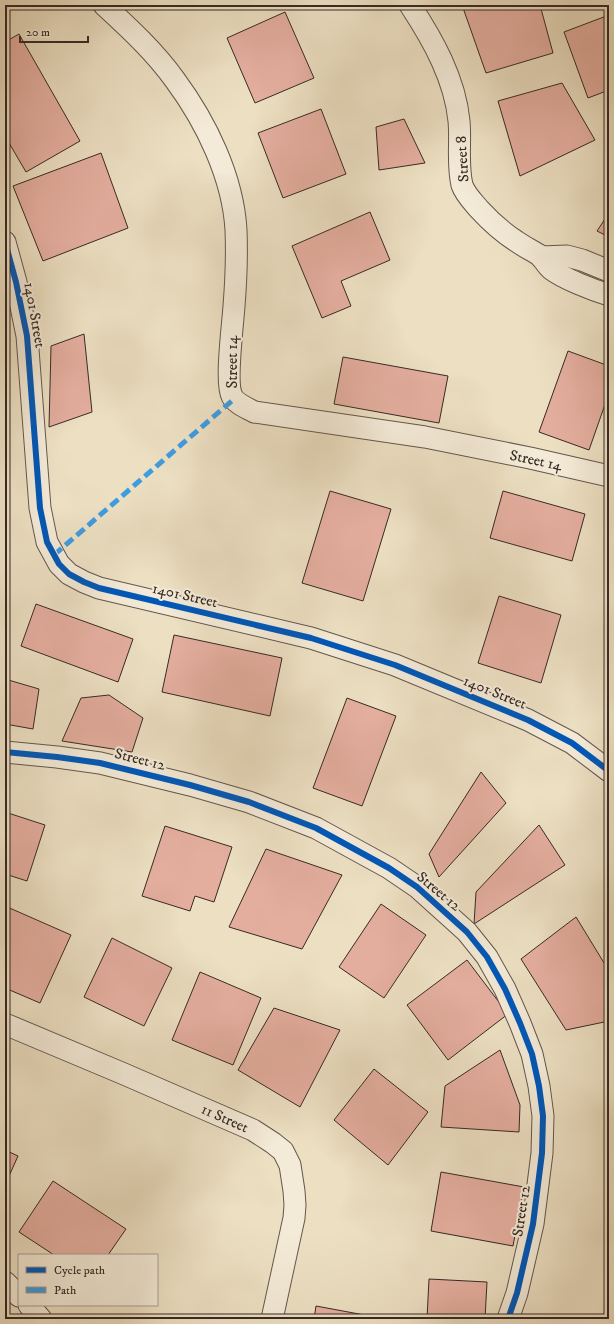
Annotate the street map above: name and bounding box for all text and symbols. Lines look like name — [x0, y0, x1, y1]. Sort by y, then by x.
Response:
scale bar — [20, 18, 88, 44]
text: 20 m — [26, 25, 50, 40]
street label: Street 8 — [451, 135, 474, 183]
street label: 1401 Street — [19, 281, 50, 350]
street label: Street 14 — [223, 335, 242, 388]
street label: Street 14 — [508, 446, 564, 475]
street label: 1401 Street — [150, 579, 220, 612]
street label: 1401 Street — [460, 671, 529, 714]
street label: Street 12 — [113, 744, 168, 775]
street label: Street 12 — [413, 868, 465, 916]
street label: 11 Street — [198, 1100, 252, 1137]
street label: Street 12 — [508, 1184, 535, 1238]
legend — [18, 1254, 158, 1306]
text: Cycle path — [54, 1263, 106, 1278]
text: Path — [54, 1283, 77, 1298]

